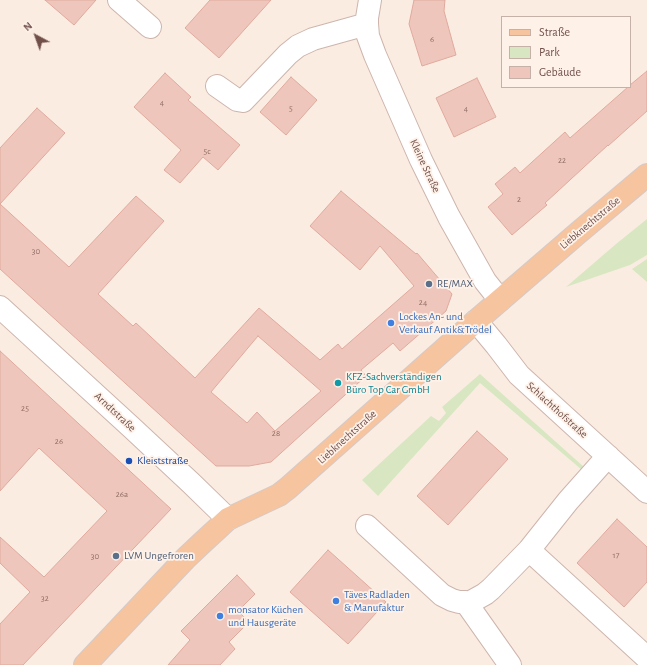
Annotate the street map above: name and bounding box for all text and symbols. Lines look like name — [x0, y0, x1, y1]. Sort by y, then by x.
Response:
north arrow — [16, 16, 56, 56]
legend — [501, 16, 631, 88]
text: N — [21, 20, 34, 33]
text: Straße — [539, 26, 570, 38]
house number: 6 — [430, 34, 434, 44]
text: Park — [539, 46, 560, 58]
text: Gebäude — [539, 66, 581, 78]
house number: 4 — [160, 97, 164, 107]
house number: 5 — [289, 103, 293, 113]
house number: 4 — [464, 103, 468, 113]
street label: Kleine Straße — [407, 137, 443, 195]
house number: 5c — [203, 146, 211, 156]
house number: 22 — [558, 155, 566, 165]
house number: 2 — [517, 194, 521, 204]
street label: Liebknechtstraße — [557, 194, 623, 252]
house number: 30 — [32, 246, 40, 256]
place label: RE/MAX — [437, 277, 473, 291]
marker: RE/MAX — [424, 279, 434, 289]
house number: 24 — [419, 297, 427, 307]
place label: Lockes An- und Verkauf Antik&Trödel — [399, 310, 492, 336]
marker: Lockes An- und Verkauf Antik&Trödel — [386, 318, 396, 328]
place label: KFZ-Sachverständigen Büro Top Car GmbH — [346, 370, 442, 396]
marker: KFZ-Sachverständigen Büro Top Car GmbH — [333, 378, 343, 388]
street label: Schlachthofstraße — [524, 379, 590, 441]
street label: Arndtstraße — [92, 389, 138, 435]
house number: 25 — [21, 403, 29, 413]
street label: Liebknechtstraße — [315, 407, 379, 467]
house number: 28 — [272, 428, 280, 438]
house number: 26 — [55, 436, 63, 446]
place label: Kleiststraße — [137, 454, 188, 468]
marker: Kleiststraße — [124, 456, 134, 466]
house number: 26a — [116, 489, 128, 499]
place label: LVM Ungefroren — [124, 549, 194, 563]
house number: 17 — [613, 550, 619, 560]
house number: 30 — [91, 551, 99, 561]
marker: LVM Ungefroren — [111, 551, 121, 561]
place label: Täves Radladen & Manufaktur — [344, 588, 410, 614]
house number: 32 — [41, 593, 49, 603]
marker: Täves Radladen & Manufaktur — [331, 596, 341, 606]
place label: monsator Küchen und Hausgeräte — [228, 603, 303, 629]
marker: monsator Küchen und Hausgeräte — [215, 611, 225, 621]

